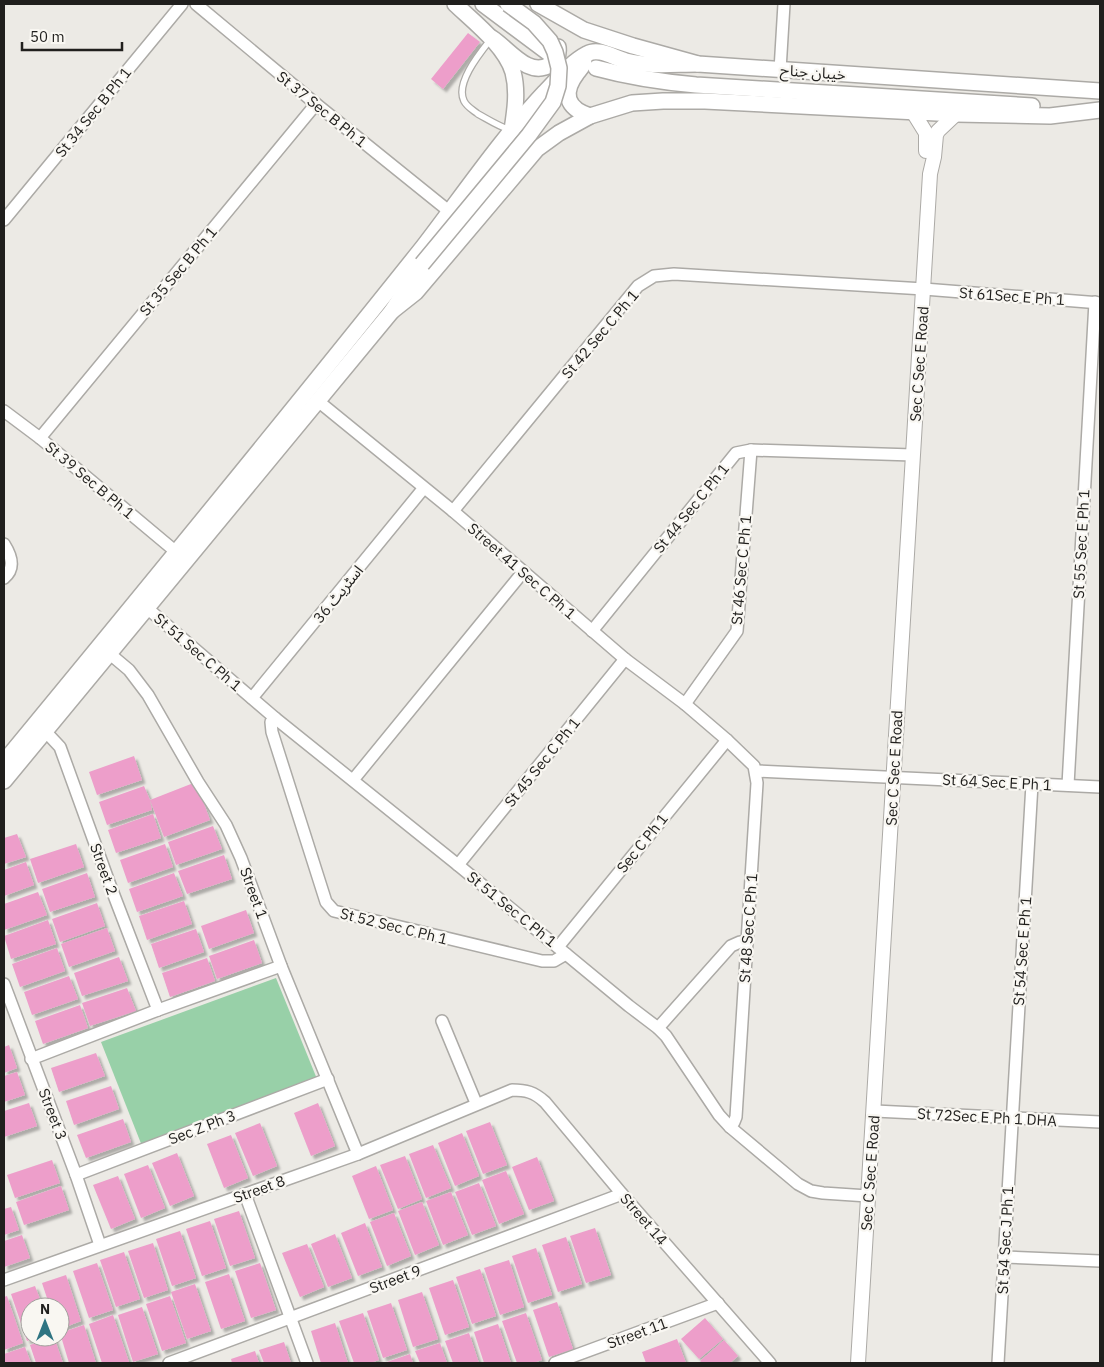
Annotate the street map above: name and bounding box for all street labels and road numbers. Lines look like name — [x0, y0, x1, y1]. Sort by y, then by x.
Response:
street label: خیبان جناح — [779, 60, 847, 87]
street label: St 34 Sec B Ph 1 — [51, 63, 135, 161]
street label: St 37 Sec B Ph 1 — [273, 67, 371, 151]
street label: St 35 Sec B Ph 1 — [135, 223, 221, 319]
street label: St 61Sec E Ph 1 — [958, 283, 1066, 309]
street label: St 42 Sec C Ph 1 — [557, 286, 643, 382]
street label: Sec C Sec E Road — [905, 306, 933, 422]
street label: St 39 Sec B Ph 1 — [42, 437, 138, 523]
street label: St 44 Sec C Ph 1 — [649, 459, 733, 557]
street label: St 55 Sec E Ph 1 — [1069, 489, 1093, 599]
street label: St 46 Sec C Ph 1 — [727, 514, 755, 626]
street label: Street 41 Sec C Ph 1 — [464, 519, 580, 623]
street label: اسٹریٹ 36 — [309, 561, 367, 627]
street label: St 51 Sec C Ph 1 — [150, 609, 246, 695]
street label: Sec C Sec E Road — [881, 710, 907, 826]
street label: St 45 Sec C Ph 1 — [500, 713, 584, 811]
street label: St 64 Sec E Ph 1 — [942, 770, 1052, 794]
street label: Sec C Ph 1 — [612, 809, 672, 877]
street label: Street 2 — [86, 841, 122, 897]
street label: Street 1 — [236, 865, 272, 921]
street label: St 51 Sec C Ph 1 — [463, 867, 561, 951]
street label: St 48 Sec C Ph 1 — [735, 872, 761, 984]
street label: St 54 Sec E Ph 1 — [1009, 896, 1035, 1006]
street label: St 52 Sec C Ph 1 — [338, 903, 450, 949]
street label: Street 3 — [35, 1086, 71, 1142]
street label: St 72Sec E Ph 1 DHA — [917, 1104, 1058, 1130]
street label: Sec Z Ph 3 — [166, 1106, 238, 1148]
street label: Sec C Sec E Road — [856, 1115, 884, 1231]
street label: Street 8 — [231, 1171, 287, 1207]
street label: St 54 Sec J Ph 1 — [993, 1185, 1017, 1295]
street label: Street 14 — [616, 1189, 672, 1249]
street label: Street 9 — [367, 1261, 423, 1297]
street label: Street 11 — [604, 1313, 670, 1353]

